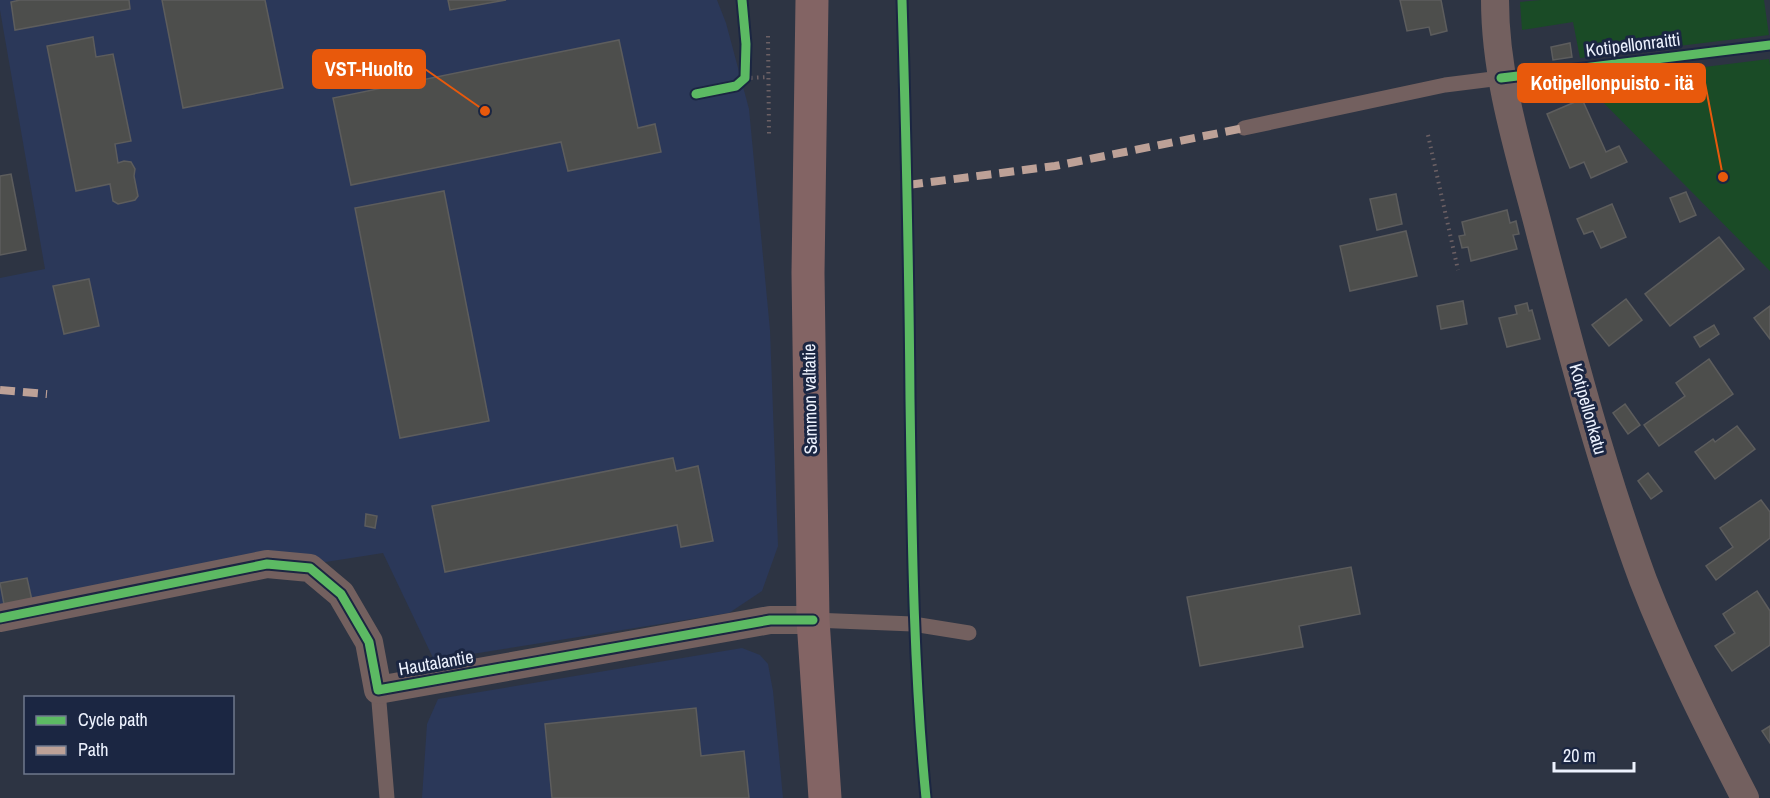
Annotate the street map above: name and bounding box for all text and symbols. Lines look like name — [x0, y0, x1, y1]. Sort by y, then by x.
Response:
street label: Kotipellonraitti — [1584, 26, 1682, 63]
callout: VST-Huolto — [313, 50, 425, 88]
text: VST-Huolto — [325, 55, 413, 82]
callout: Kotipellonpuisto - itä — [1518, 64, 1705, 102]
text: Kotipellonpuisto - itä — [1530, 69, 1694, 96]
street label: Sammon valtatie — [796, 343, 823, 455]
street label: Kotipellonkatu — [1564, 360, 1613, 457]
street label: Hautalantie — [397, 644, 475, 681]
legend — [24, 696, 234, 774]
text: Cycle path — [78, 707, 148, 732]
scale bar — [1554, 735, 1634, 773]
text: Path — [78, 737, 108, 762]
text: 20 m — [1563, 743, 1596, 768]

